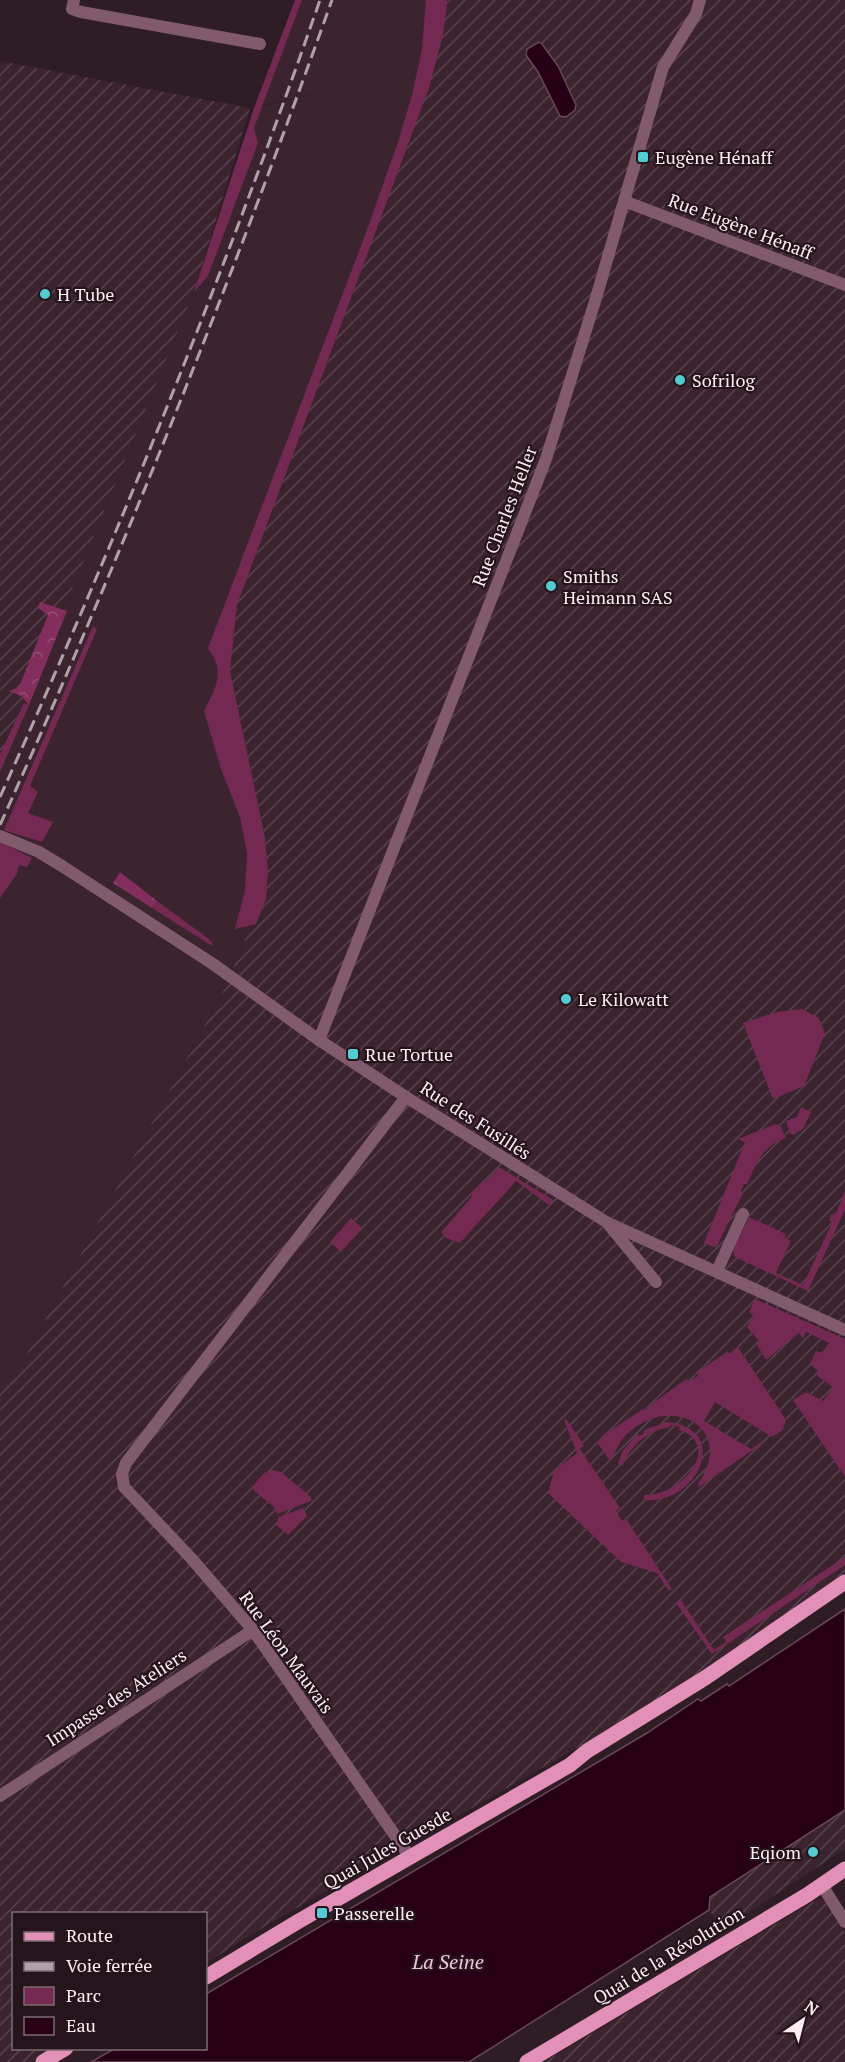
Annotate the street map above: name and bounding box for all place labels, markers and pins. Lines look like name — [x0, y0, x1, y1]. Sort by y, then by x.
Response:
place label: Eugène Hénaff — [655, 145, 775, 169]
marker: Eugène Hénaff — [636, 150, 650, 164]
place label: H Tube — [57, 282, 114, 306]
marker: H Tube — [38, 287, 52, 301]
place label: Sofrilog — [692, 368, 755, 392]
marker: Sofrilog — [673, 373, 687, 387]
place label: Smiths Heimann SAS — [563, 564, 673, 609]
marker: Smiths Heimann SAS — [544, 579, 558, 593]
place label: Le Kilowatt — [578, 987, 669, 1011]
marker: Le Kilowatt — [559, 992, 573, 1006]
place label: Rue Tortue — [365, 1042, 453, 1066]
marker: Rue Tortue — [346, 1047, 360, 1061]
place label: Eqiom — [750, 1840, 801, 1864]
marker: Eqiom — [806, 1845, 820, 1859]
place label: Passerelle — [334, 1901, 414, 1925]
marker: Passerelle — [315, 1906, 329, 1920]

